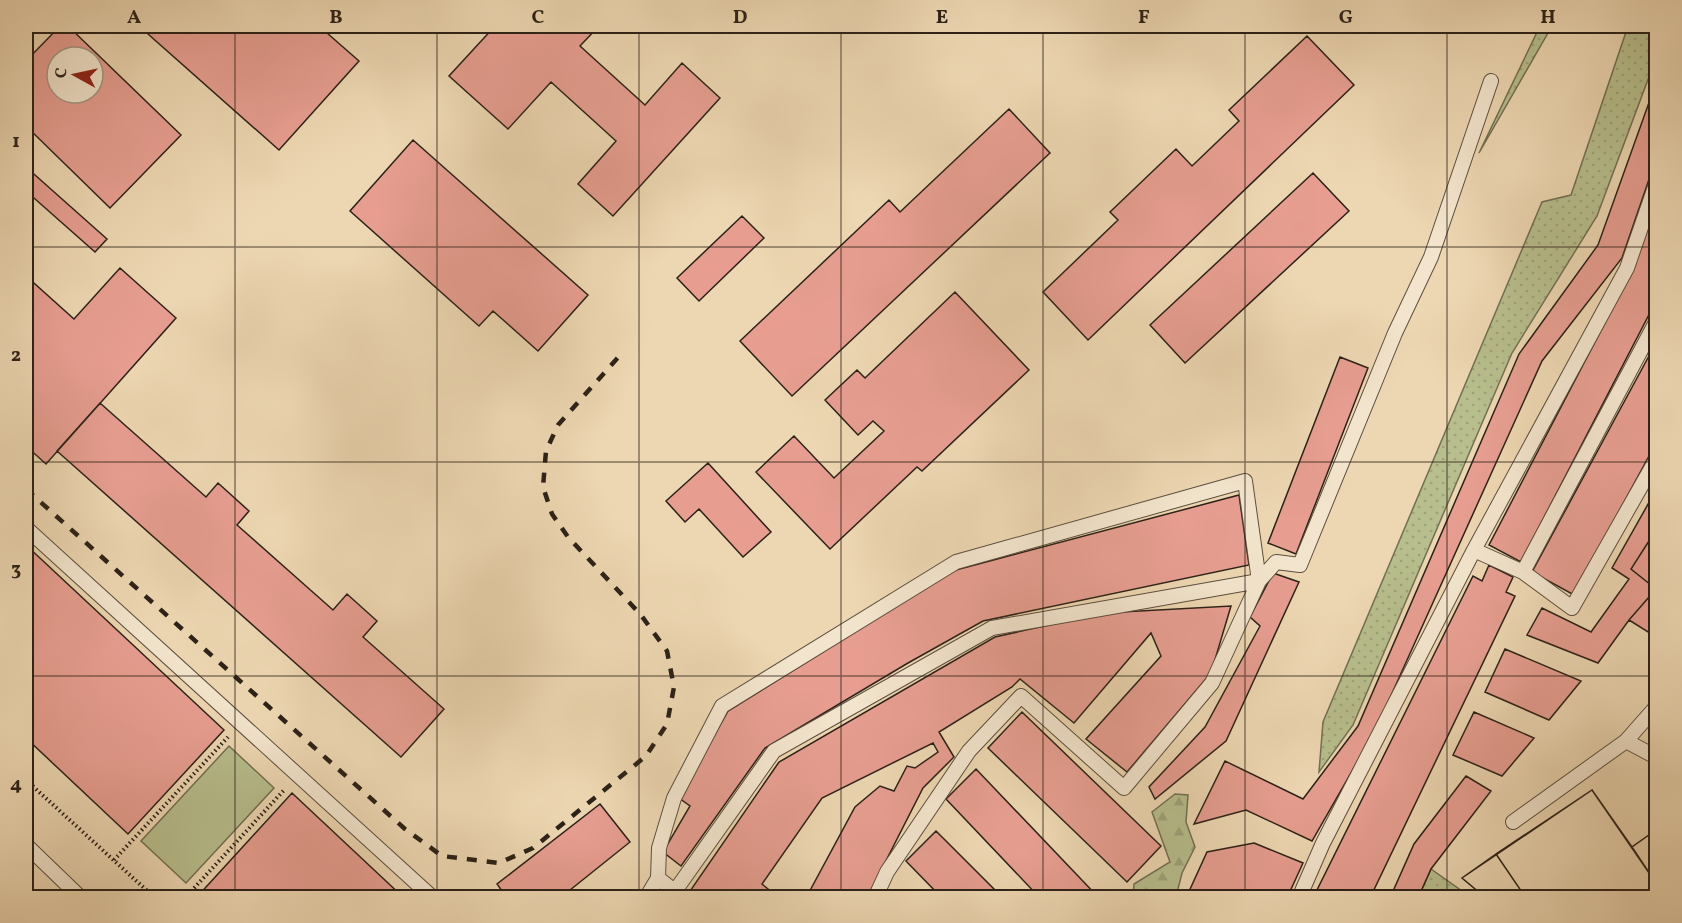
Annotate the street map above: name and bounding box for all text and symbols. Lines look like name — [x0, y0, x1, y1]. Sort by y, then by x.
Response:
text: A — [127, 4, 141, 32]
text: B — [329, 4, 343, 32]
text: C — [532, 4, 545, 32]
text: D — [733, 4, 747, 32]
text: E — [936, 4, 948, 32]
text: F — [1138, 4, 1150, 32]
text: G — [1339, 4, 1353, 32]
text: H — [1540, 4, 1556, 32]
north arrow — [45, 45, 105, 105]
text: С — [51, 67, 74, 80]
text: 1 — [12, 128, 20, 156]
text: 2 — [11, 342, 21, 370]
text: 3 — [11, 556, 21, 584]
text: 4 — [10, 771, 22, 799]

